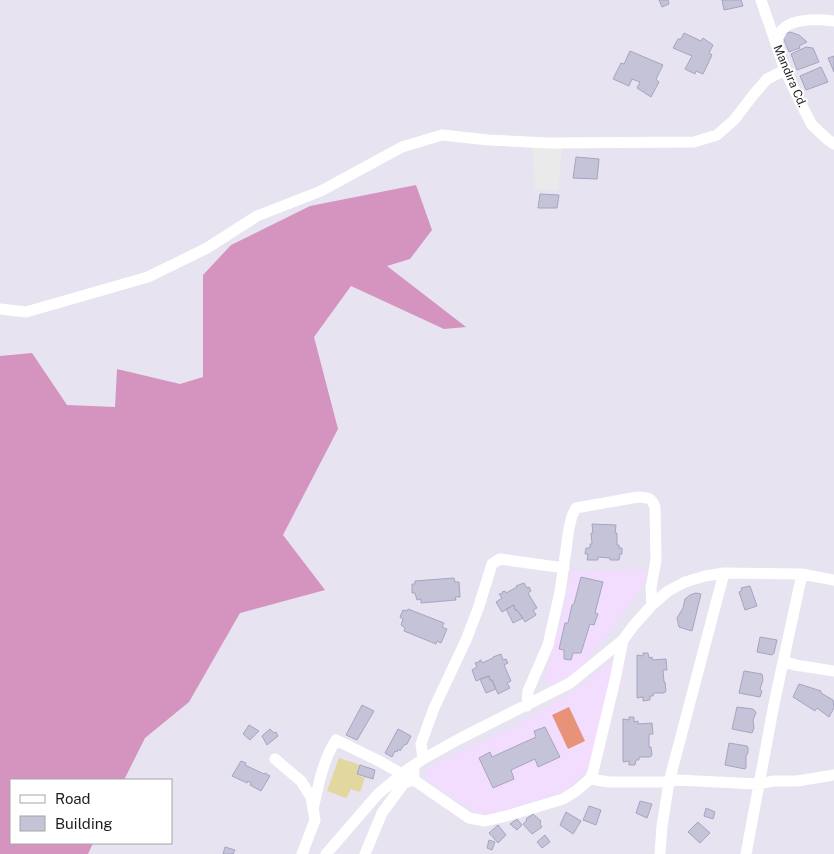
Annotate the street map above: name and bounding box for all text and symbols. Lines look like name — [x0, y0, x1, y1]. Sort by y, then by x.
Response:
street label: Mandıra Cd. — [771, 43, 809, 109]
legend — [10, 779, 172, 844]
text: Road — [55, 790, 91, 807]
text: Building — [55, 815, 113, 832]

